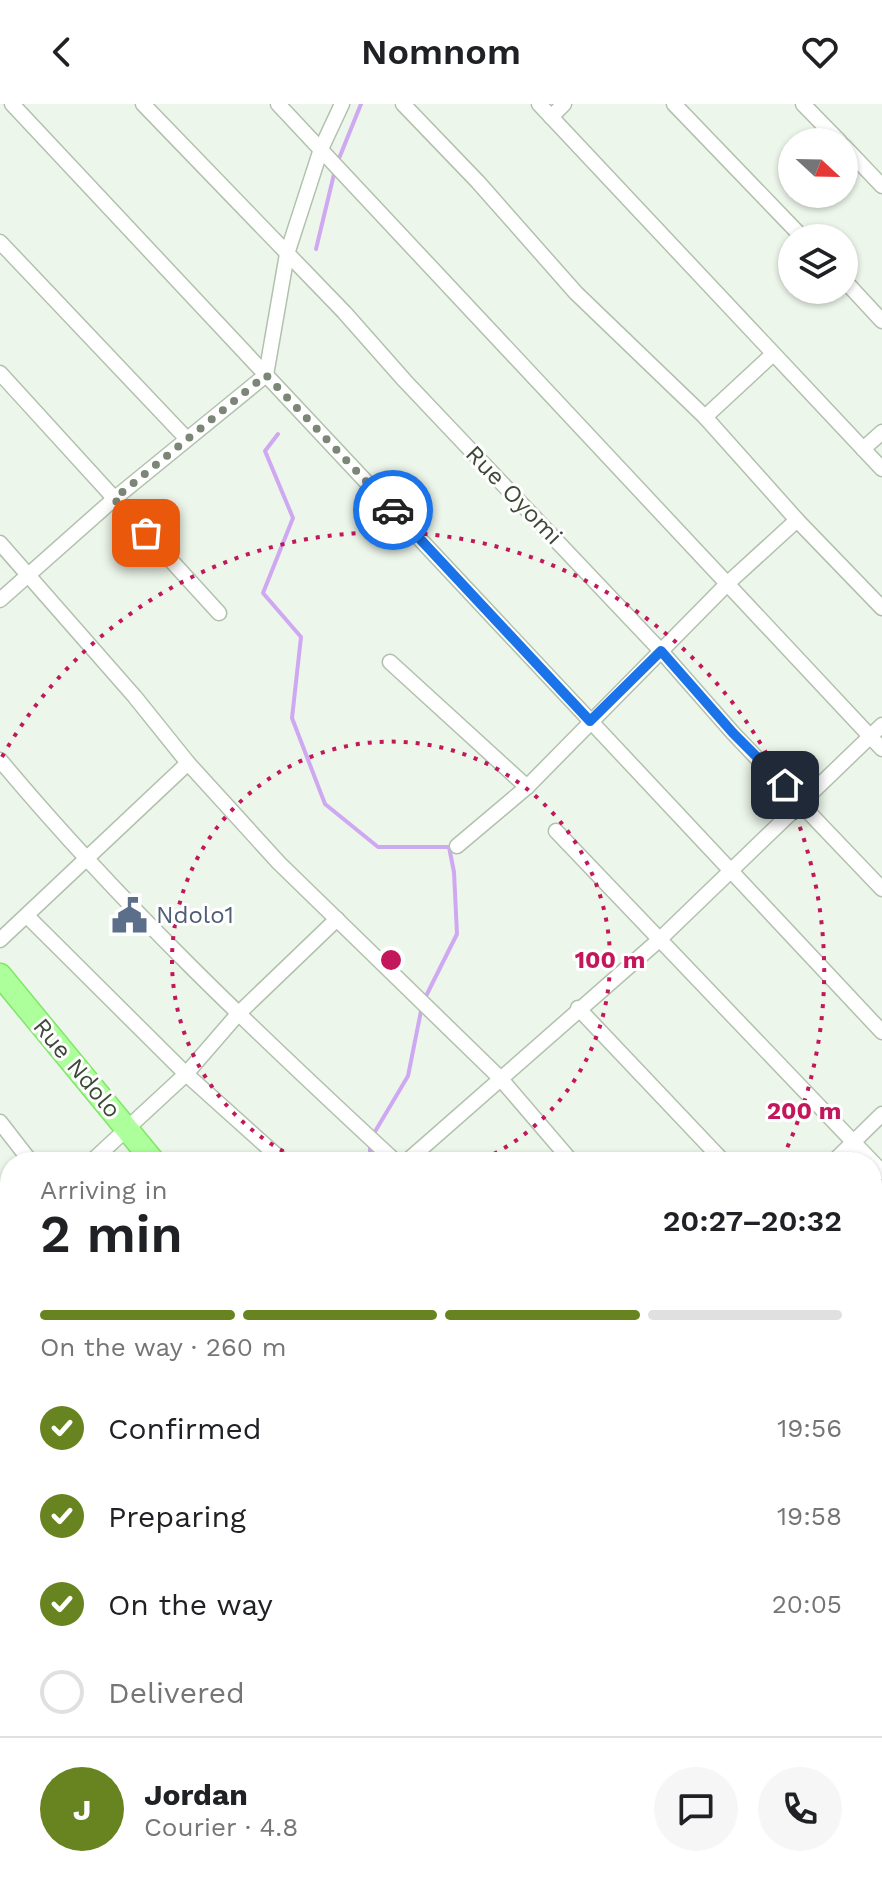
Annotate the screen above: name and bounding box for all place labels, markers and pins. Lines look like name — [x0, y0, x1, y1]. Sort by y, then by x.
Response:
pin — [112, 499, 180, 567]
pin — [751, 751, 819, 819]
public building icon: Ndolo1 — [111, 896, 149, 934]
place label: Ndolo1 — [156, 901, 234, 929]
centre of rings — [377, 946, 405, 974]

